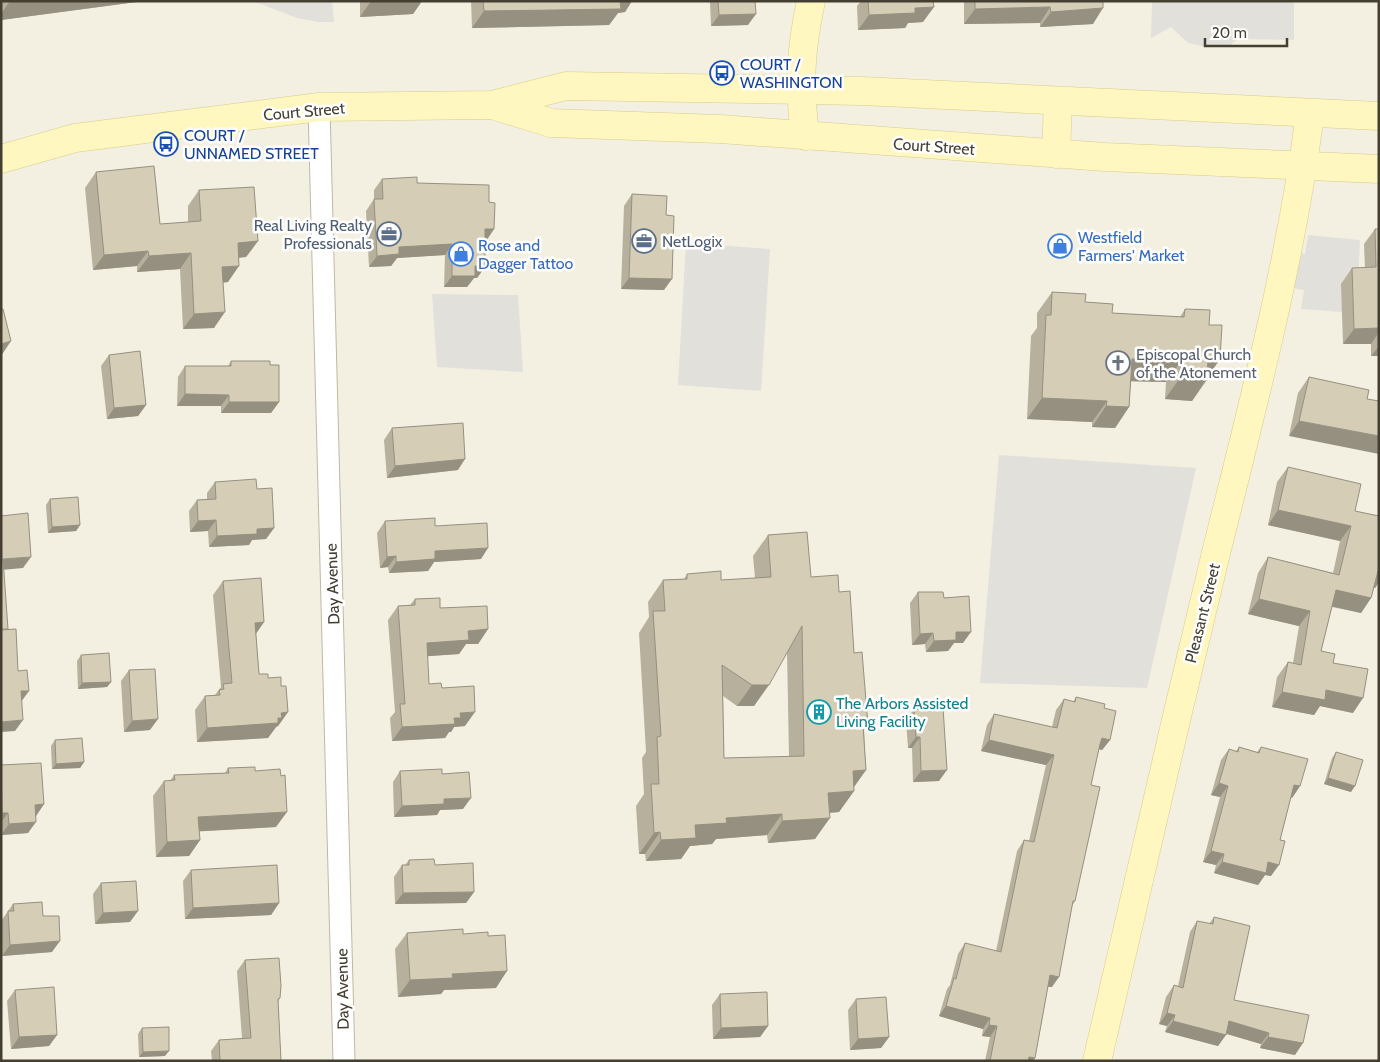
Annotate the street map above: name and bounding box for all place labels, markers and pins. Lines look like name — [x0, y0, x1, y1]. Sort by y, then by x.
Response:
place label: COURT / WASHINGTON — [740, 55, 843, 92]
bus stop icon: COURT / WASHINGTON — [709, 60, 735, 86]
place label: COURT / UNNAMED STREET — [184, 126, 319, 163]
bus stop icon: COURT / UNNAMED STREET — [153, 131, 179, 157]
place label: Real Living Realty Professionals — [254, 216, 372, 253]
office icon: Real Living Realty Professionals — [376, 221, 402, 247]
office icon: NetLogix — [631, 228, 657, 254]
place label: Westfield Farmers' Market — [1078, 228, 1185, 265]
place label: NetLogix — [662, 232, 723, 251]
shop icon: Westfield Farmers' Market — [1047, 233, 1073, 259]
place label: Rose and Dagger Tattoo — [478, 236, 574, 273]
shop icon: Rose and Dagger Tattoo — [448, 241, 474, 267]
place label: Episcopal Church of the Atonement — [1136, 345, 1257, 382]
church icon: Episcopal Church of the Atonement — [1105, 350, 1131, 376]
place label: The Arbors Assisted Living Facility — [836, 694, 968, 731]
building icon: The Arbors Assisted Living Facility — [806, 699, 832, 725]

